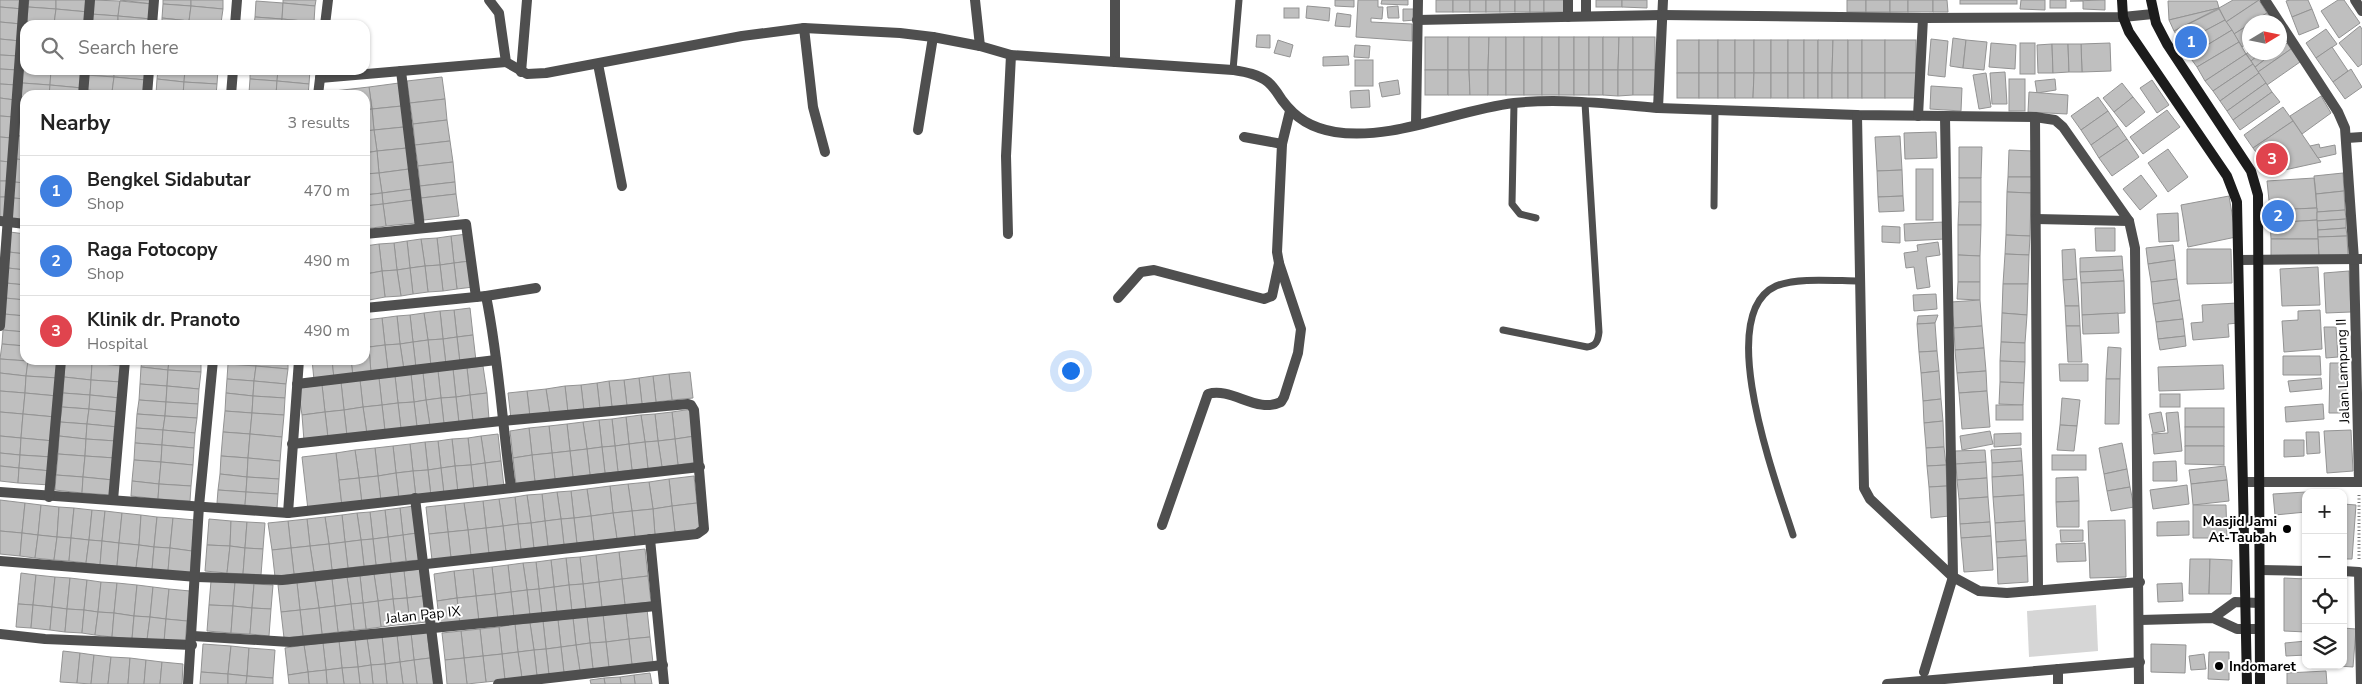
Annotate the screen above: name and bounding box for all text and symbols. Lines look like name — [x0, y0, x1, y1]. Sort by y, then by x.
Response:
north arrow — [2242, 15, 2287, 60]
search box — [20, 20, 370, 75]
pin: 1 — [2175, 23, 2207, 61]
icon: search — [38, 34, 66, 62]
text: Search here — [78, 35, 179, 61]
text: Nearby — [40, 109, 110, 137]
text: 3 results — [288, 112, 350, 134]
pin: 3 — [2256, 140, 2288, 178]
text: Bengkel Sidabutar — [87, 167, 251, 193]
text: 1 — [51, 180, 61, 202]
text: 470 m — [303, 180, 350, 202]
text: Shop — [87, 193, 124, 215]
pin: 2 — [2262, 197, 2294, 235]
text: Raga Fotocopy — [87, 237, 218, 263]
text: 2 — [51, 250, 61, 272]
text: 490 m — [303, 250, 350, 272]
text: Shop — [87, 263, 124, 285]
text: Klinik dr. Pranoto — [87, 307, 240, 333]
street label: Jalan Lampung II — [2332, 318, 2354, 425]
text: 3 — [51, 320, 61, 342]
text: 490 m — [303, 320, 350, 342]
text: Hospital — [87, 333, 148, 355]
your location — [1058, 358, 1084, 384]
map controls — [2302, 489, 2347, 669]
button: + — [2302, 489, 2347, 534]
place label: Masjid Jami At-Taubah — [2203, 512, 2277, 547]
marker: Masjid Jami At-Taubah — [2281, 523, 2293, 535]
button: − — [2302, 534, 2347, 579]
button: locate — [2302, 579, 2347, 624]
street label: Jalan Pap IX — [383, 602, 462, 628]
button: layers — [2302, 624, 2347, 669]
place label: Indomaret — [2229, 657, 2296, 676]
marker: Indomaret — [2213, 660, 2225, 672]

